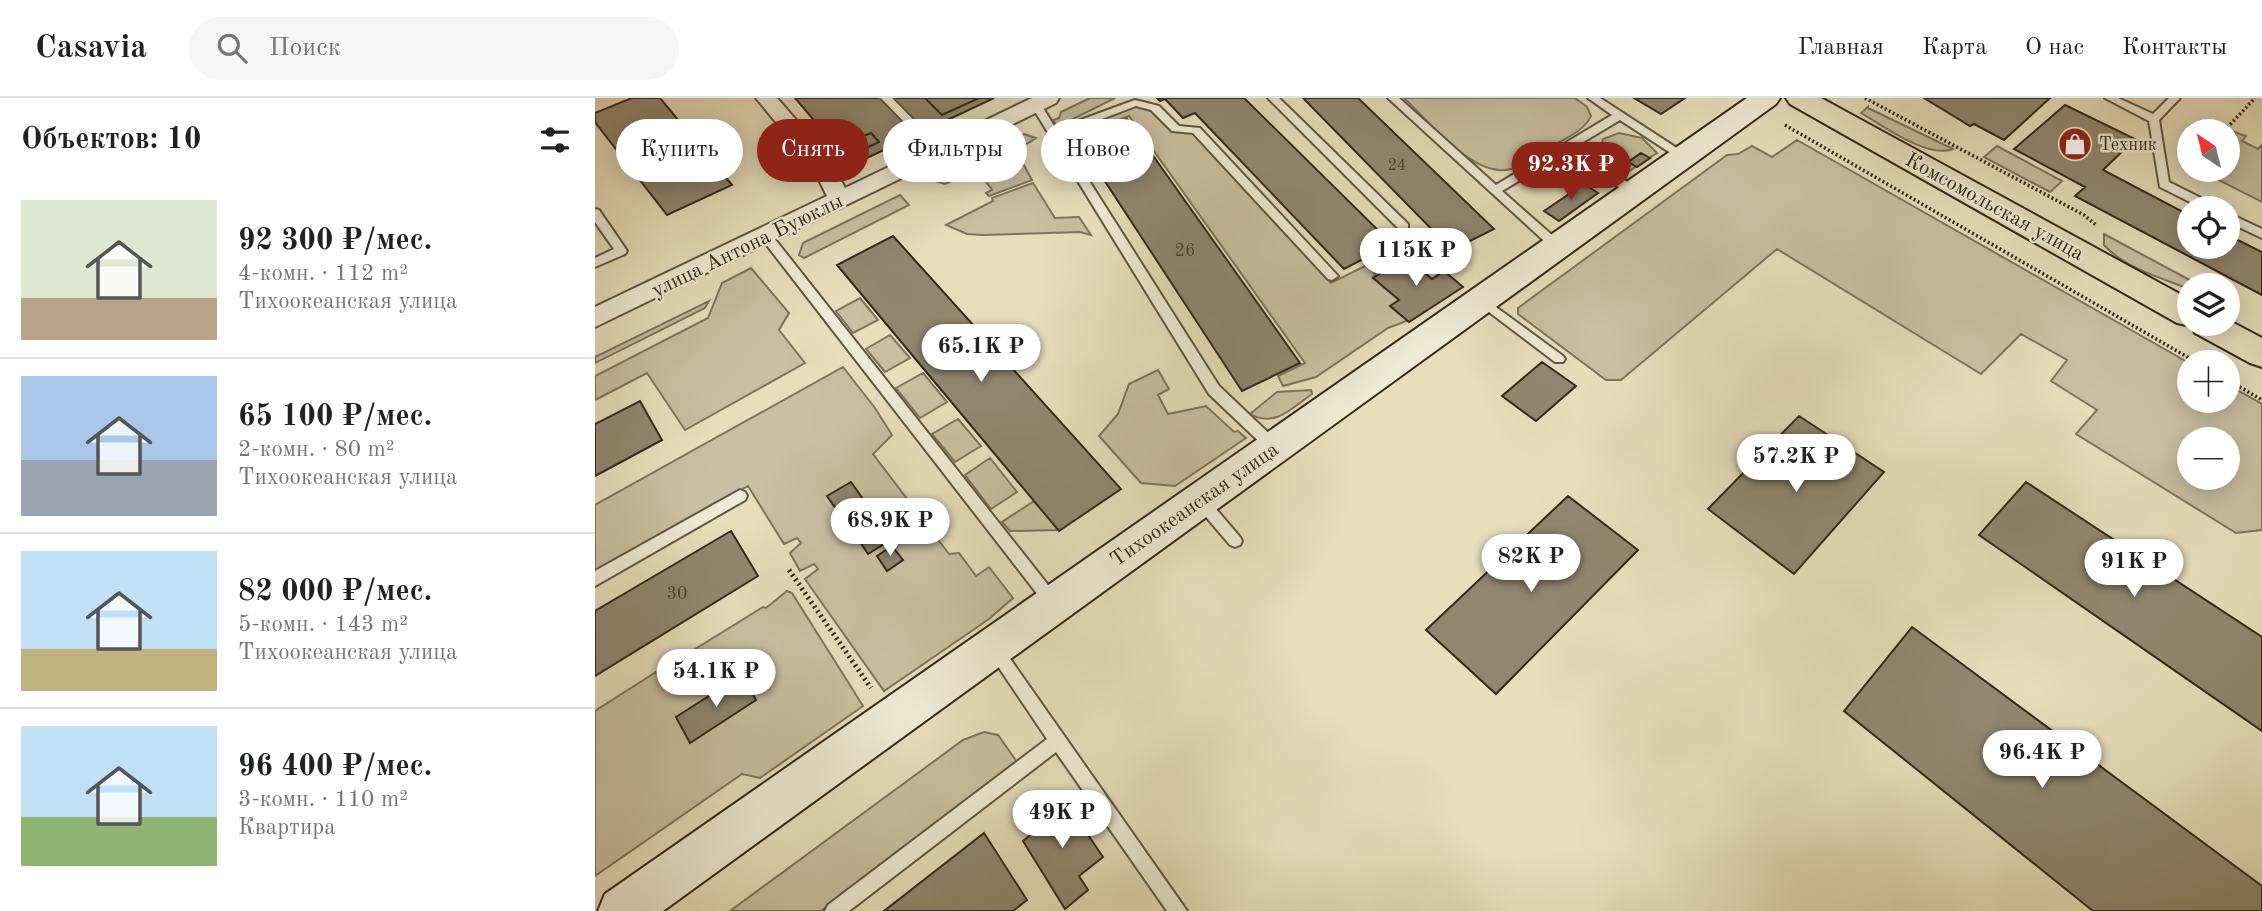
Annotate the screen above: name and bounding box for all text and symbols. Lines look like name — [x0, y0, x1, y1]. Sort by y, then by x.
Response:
search box — [189, 17, 679, 80]
icon: search — [213, 29, 251, 67]
text: Casavia — [35, 32, 147, 65]
text: Поиск — [269, 35, 341, 61]
text: Главная — [1798, 36, 1884, 60]
text: Карта — [1922, 36, 1987, 60]
text: О нас — [2025, 36, 2084, 60]
text: Контакты — [2122, 36, 2227, 60]
chip: Купить — [616, 119, 743, 182]
chip: Снять — [757, 119, 869, 182]
chip: Фильтры — [883, 119, 1027, 182]
chip: Новое — [1041, 119, 1154, 182]
north arrow — [2177, 119, 2240, 182]
map controls — [2177, 119, 2240, 490]
icon: filters — [536, 121, 574, 159]
text: Объектов: 10 — [21, 125, 201, 155]
shop icon: Техник — [2056, 125, 2094, 163]
place label: Техник — [2099, 136, 2157, 154]
pin: 92.3K ₽ — [1506, 142, 1636, 202]
street label: Комсомольская улица — [1901, 149, 2087, 265]
text: 92.3K ₽ — [1528, 153, 1614, 176]
house number: 24 — [1388, 158, 1406, 174]
street label: улица Антона Буюклы — [649, 191, 847, 302]
button: locate — [2177, 196, 2240, 259]
text: 92 300 ₽/мес. — [238, 226, 432, 256]
icon: home — [77, 228, 161, 312]
pin: 115K ₽ — [1359, 228, 1473, 288]
text: 115K ₽ — [1376, 239, 1456, 262]
house number: 26 — [1175, 242, 1195, 260]
text: 4-комн. · 112 m² — [238, 262, 408, 285]
button: layers — [2177, 273, 2240, 336]
text: Тихоокеанская улица — [238, 290, 457, 313]
pin: 65.1K ₽ — [916, 324, 1046, 384]
text: 65.1K ₽ — [938, 335, 1024, 358]
button: + — [2177, 350, 2240, 413]
text: 65 100 ₽/мес. — [238, 402, 432, 432]
icon: home — [77, 404, 161, 488]
button: − — [2177, 427, 2240, 490]
pin: 57.2K ₽ — [1731, 434, 1861, 494]
text: 2-комн. · 80 m² — [238, 438, 395, 461]
street label: Тихоокеанская улица — [1107, 439, 1283, 571]
text: 57.2K ₽ — [1753, 445, 1839, 468]
text: Тихоокеанская улица — [238, 466, 457, 489]
pin: 68.9K ₽ — [825, 498, 955, 558]
text: 68.9K ₽ — [847, 509, 933, 532]
pin: 82K ₽ — [1482, 534, 1580, 594]
pin: 91K ₽ — [2085, 540, 2183, 599]
text: 82K ₽ — [1498, 545, 1564, 568]
text: 91K ₽ — [2101, 550, 2167, 573]
text: 82 000 ₽/мес. — [238, 577, 432, 607]
icon: home — [77, 579, 161, 663]
house number: 30 — [667, 585, 687, 603]
text: 5-комн. · 143 m² — [238, 613, 408, 636]
text: Тихоокеанская улица — [238, 641, 457, 664]
pin: 54.1K ₽ — [651, 650, 781, 709]
text: 54.1K ₽ — [673, 660, 759, 683]
pin: 96.4K ₽ — [1977, 730, 2107, 790]
text: 96.4K ₽ — [1999, 741, 2085, 764]
text: 96 400 ₽/мес. — [238, 752, 432, 782]
icon: home — [77, 754, 161, 838]
text: 3-комн. · 110 m² — [238, 788, 408, 811]
pin: 49K ₽ — [1013, 790, 1111, 850]
text: 49K ₽ — [1029, 801, 1095, 824]
text: Квартира — [238, 816, 336, 839]

